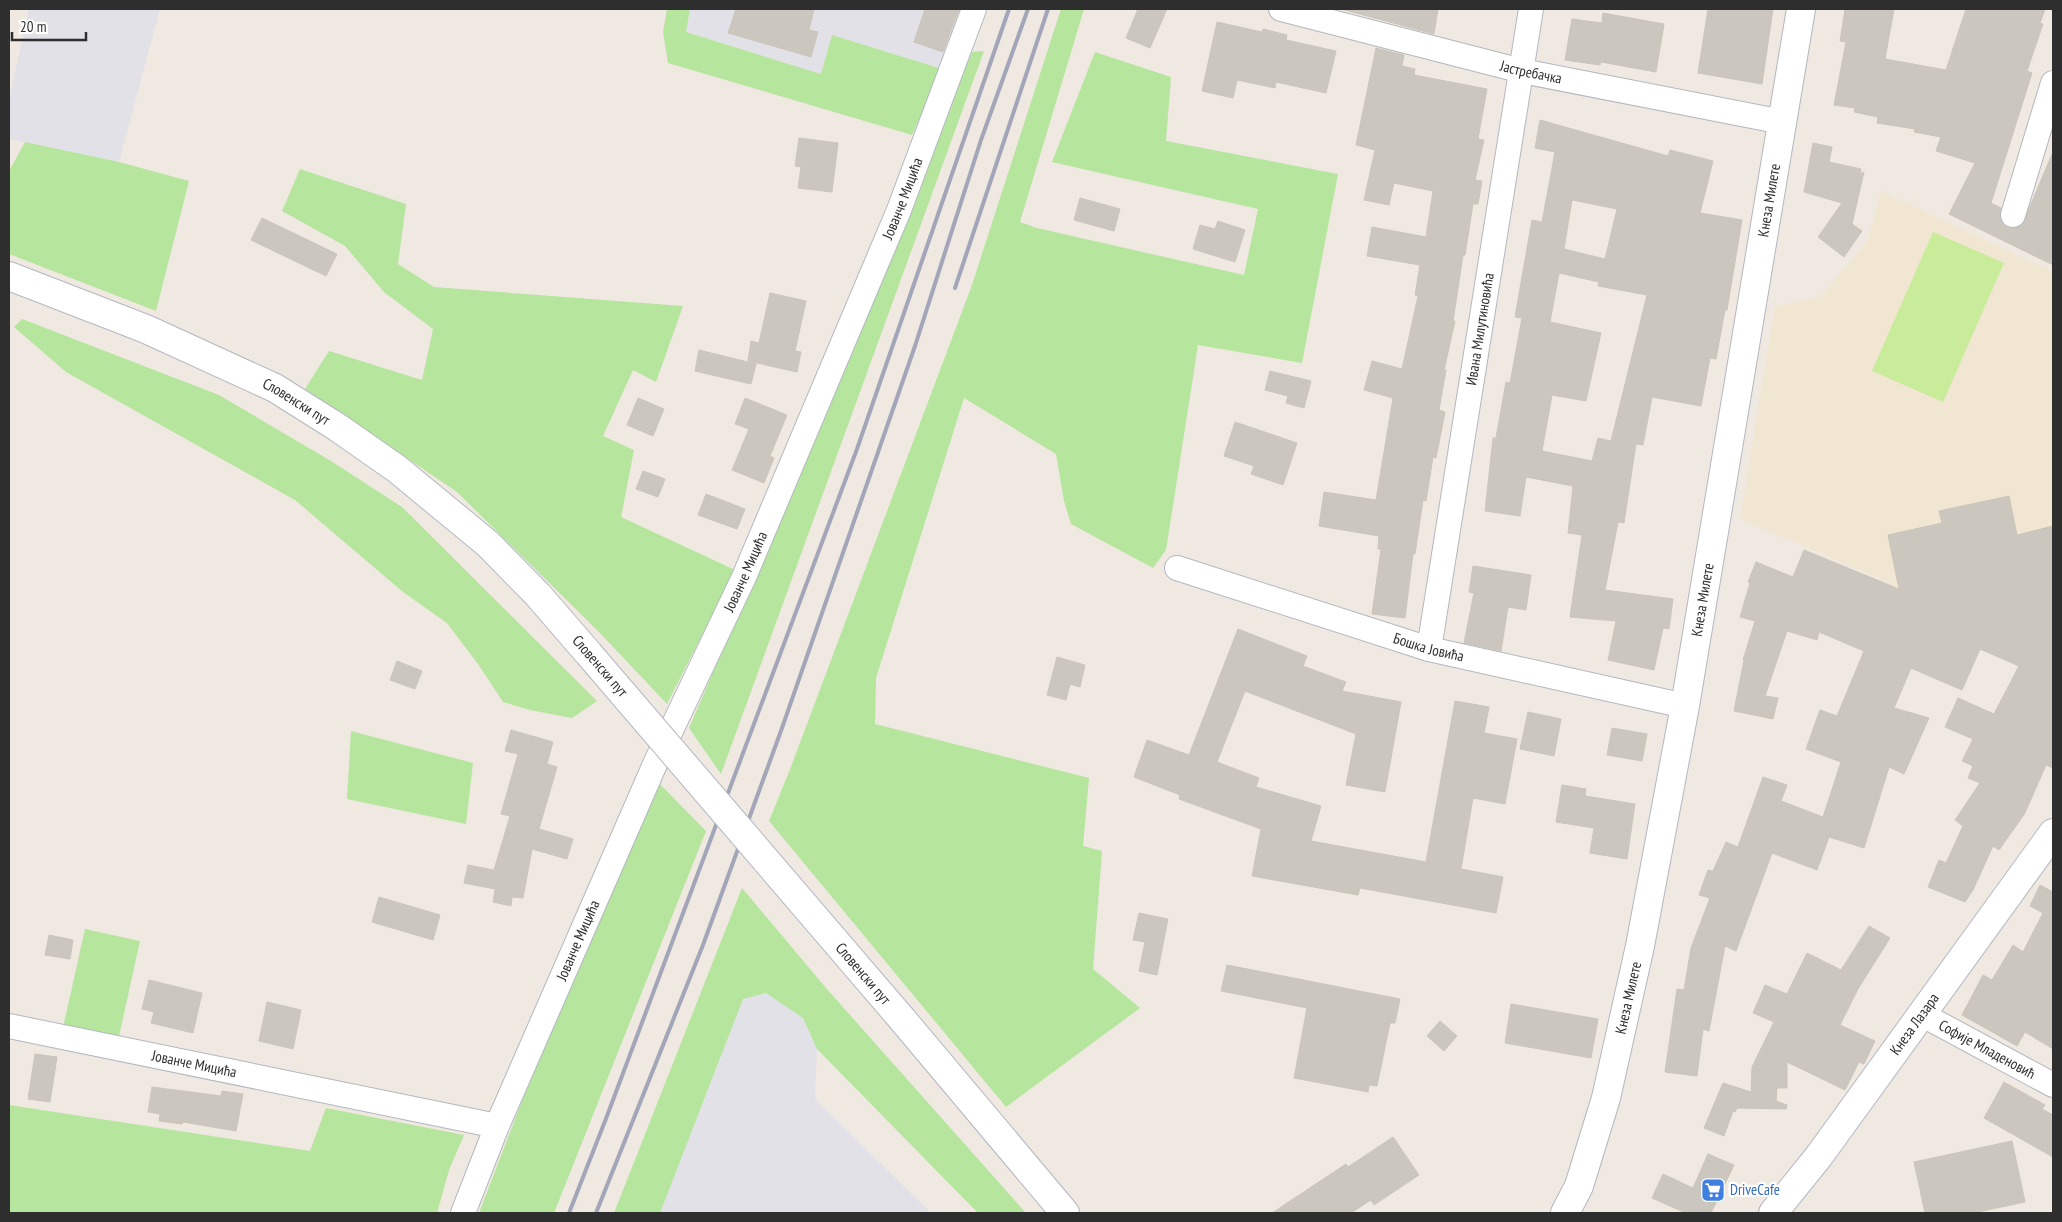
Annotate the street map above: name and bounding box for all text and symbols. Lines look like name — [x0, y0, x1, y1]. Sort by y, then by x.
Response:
scale bar — [12, 10, 86, 42]
text: 20 m — [20, 17, 46, 36]
street label: Јастребачка — [1497, 56, 1564, 88]
street label: Јованче Мицића — [877, 155, 927, 243]
street label: Кнеза Милете — [1753, 162, 1784, 238]
street label: Ивана Милутиновића — [1461, 271, 1498, 387]
street label: Словенски пут — [260, 374, 334, 429]
street label: Јованче Мицића — [718, 528, 771, 616]
street label: Кнеза Милете — [1687, 562, 1718, 638]
street label: Бошка Јовића — [1391, 628, 1466, 666]
street label: Словенски пут — [568, 631, 632, 701]
street label: Јованче Мицића — [551, 897, 604, 984]
street label: Словенски пут — [832, 938, 895, 1008]
street label: Кнеза Милете — [1611, 960, 1645, 1036]
street label: Кнеза Лазара — [1885, 989, 1943, 1059]
street label: Софије Младеновић — [1936, 1015, 2039, 1083]
street label: Јованче Мицића — [149, 1045, 238, 1081]
supermarket icon: DriveCafe — [1700, 1177, 1726, 1203]
place label: DriveCafe — [1730, 1180, 1780, 1199]

